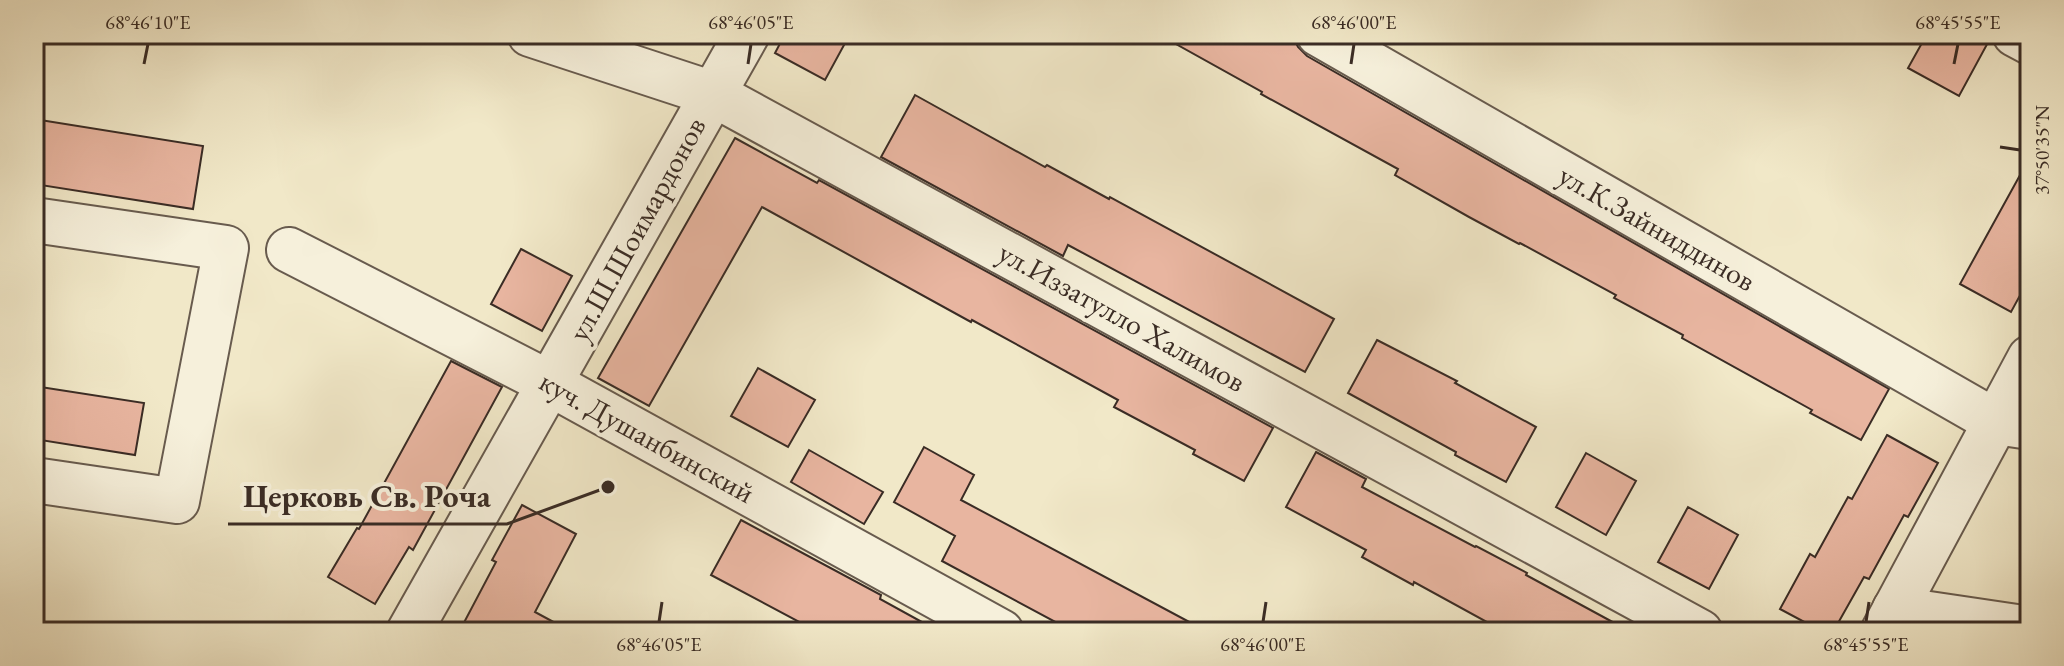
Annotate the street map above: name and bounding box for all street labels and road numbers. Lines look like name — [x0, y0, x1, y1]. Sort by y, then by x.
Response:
street label: ул.Ш.Шоимардонов — [559, 110, 714, 348]
street label: ул.К.Зайниддинов — [1552, 155, 1763, 300]
street label: ул.Иззатулло Халимов — [992, 232, 1253, 401]
street label: куч. Душанбинский — [533, 361, 762, 512]

